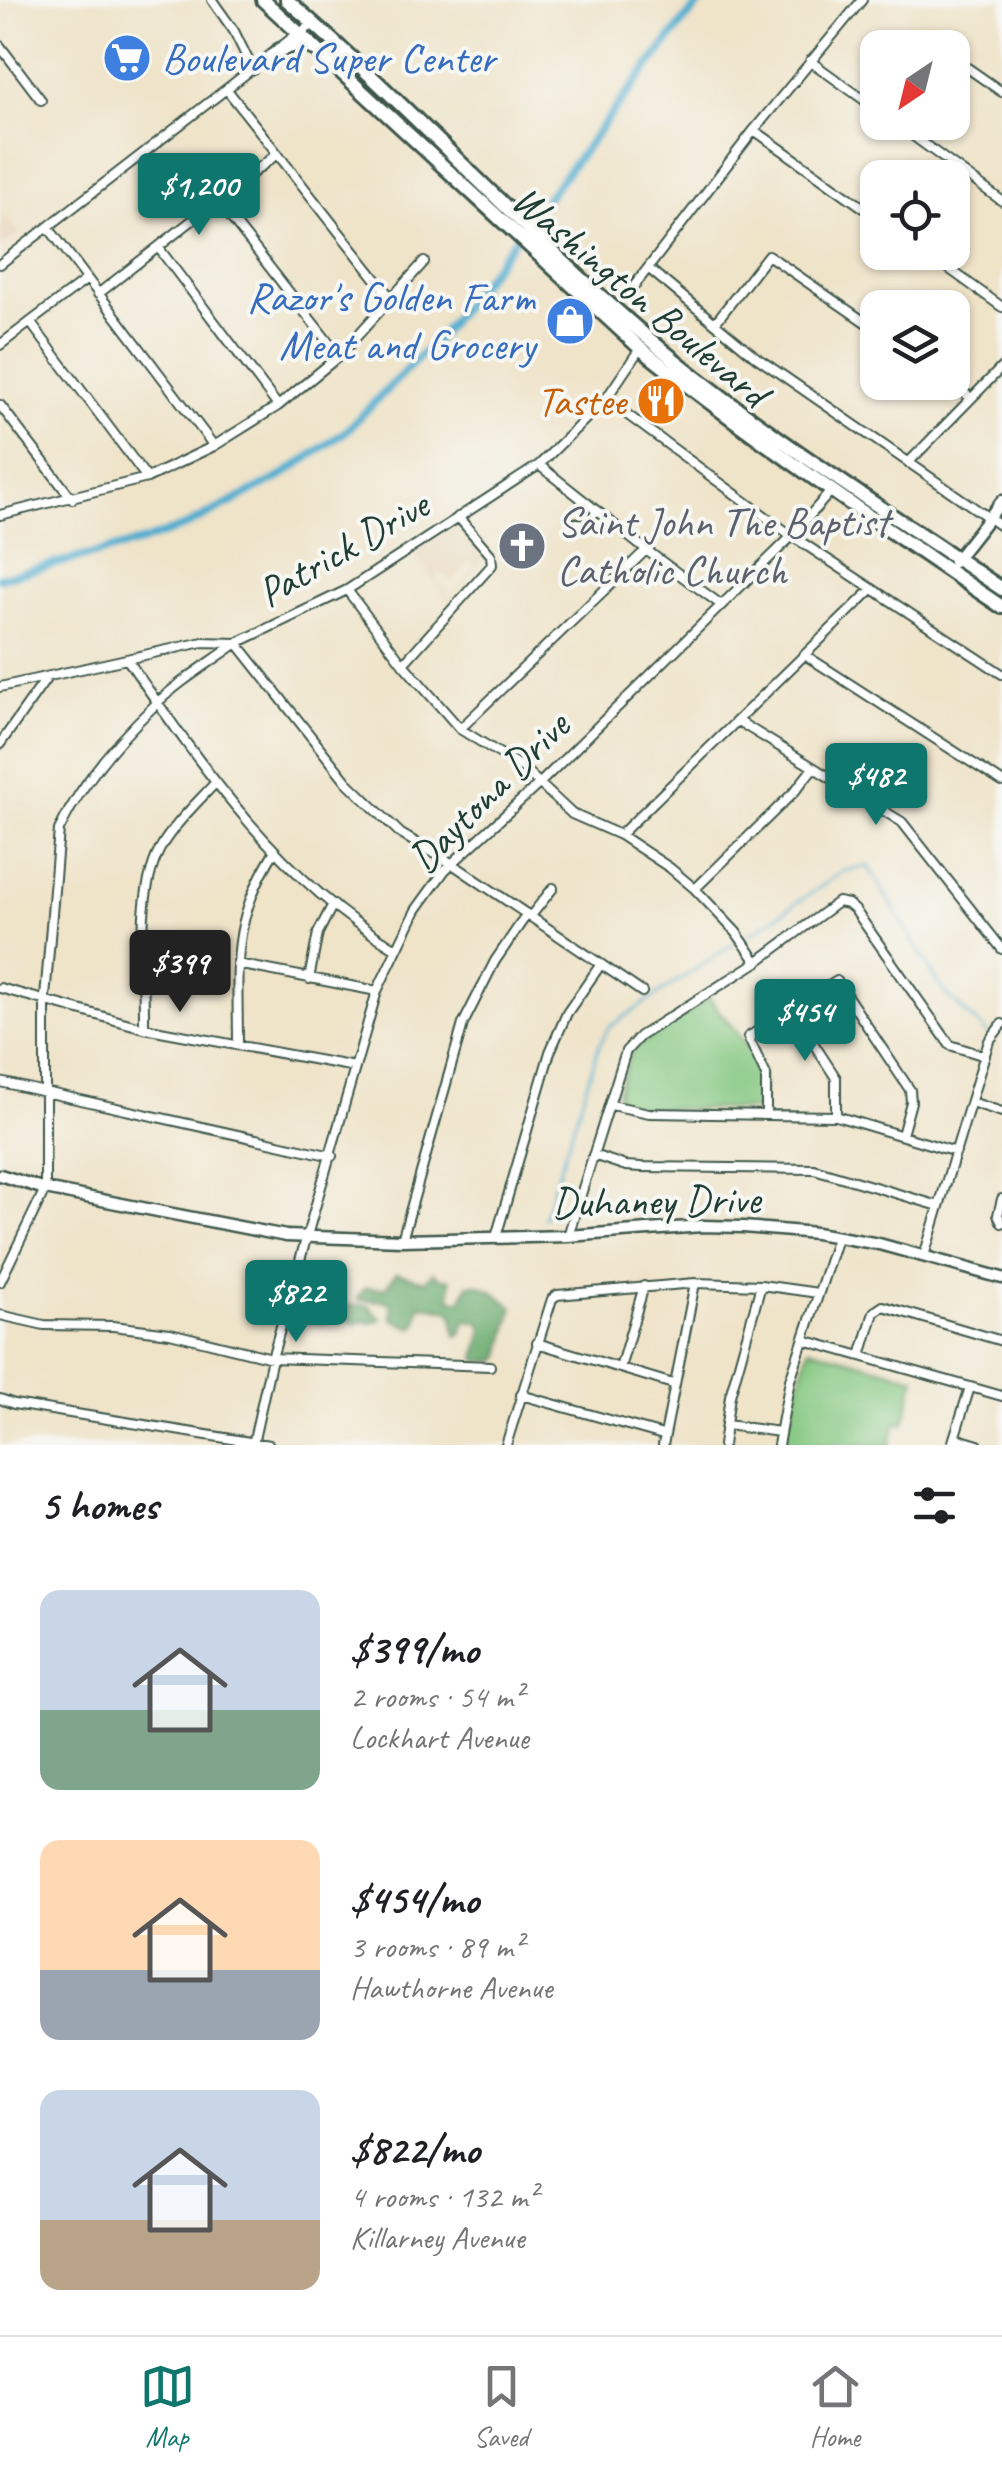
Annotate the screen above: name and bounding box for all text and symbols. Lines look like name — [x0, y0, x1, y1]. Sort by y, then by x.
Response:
north arrow — [860, 30, 970, 140]
map controls — [860, 30, 970, 400]
supermarket icon: Boulevard Super Center — [101, 32, 153, 84]
place label: Boulevard Super Center — [162, 32, 498, 85]
pin: $1,200 — [118, 153, 280, 238]
button: locate — [860, 160, 970, 270]
text: $1,200 — [160, 165, 238, 206]
street label: Washington Boulevard — [501, 173, 784, 423]
place label: Razor's Golden Farm Meat and Grocery — [247, 271, 539, 372]
button: layers — [860, 290, 970, 400]
shop icon: Razor's Golden Farm Meat and Grocery — [544, 295, 596, 347]
place label: Tastee — [537, 375, 628, 428]
restaurant icon: Tastee — [635, 375, 687, 427]
street label: Patrick Drive — [248, 477, 441, 619]
place label: Saint John The Baptist Catholic Church — [557, 496, 894, 597]
church icon: Saint John The Baptist Catholic Church — [496, 520, 548, 572]
street label: Daytona Drive — [397, 699, 582, 884]
pin: $482 — [817, 743, 935, 828]
text: $482 — [847, 755, 905, 796]
pin: $399 — [121, 930, 239, 1015]
text: $399 — [152, 942, 208, 983]
pin: $454 — [746, 979, 864, 1064]
text: $454 — [776, 991, 834, 1032]
street label: Duhaney Drive — [551, 1173, 763, 1229]
pin: $822 — [237, 1260, 355, 1345]
text: $822 — [267, 1272, 325, 1313]
icon: filters — [907, 1478, 962, 1533]
text: 5 homes — [40, 1479, 158, 1532]
text: $399/mo — [350, 1623, 478, 1676]
icon: home — [120, 1630, 240, 1750]
text: 2 rooms · 54 m² — [350, 1676, 523, 1717]
text: Lockhart Avenue — [350, 1717, 529, 1758]
text: $454/mo — [350, 1873, 479, 1926]
icon: home — [120, 1880, 240, 2000]
text: 3 rooms · 89 m² — [350, 1926, 523, 1967]
text: Hawthorne Avenue — [350, 1967, 552, 2008]
text: $822/mo — [350, 2123, 479, 2176]
icon: home — [120, 2130, 240, 2250]
text: 4 rooms · 132 m² — [350, 2176, 537, 2217]
text: Killarney Avenue — [350, 2217, 525, 2258]
tab: Map — [140, 2359, 195, 2454]
tab: Saved — [474, 2359, 529, 2454]
tab: Home — [808, 2359, 863, 2454]

